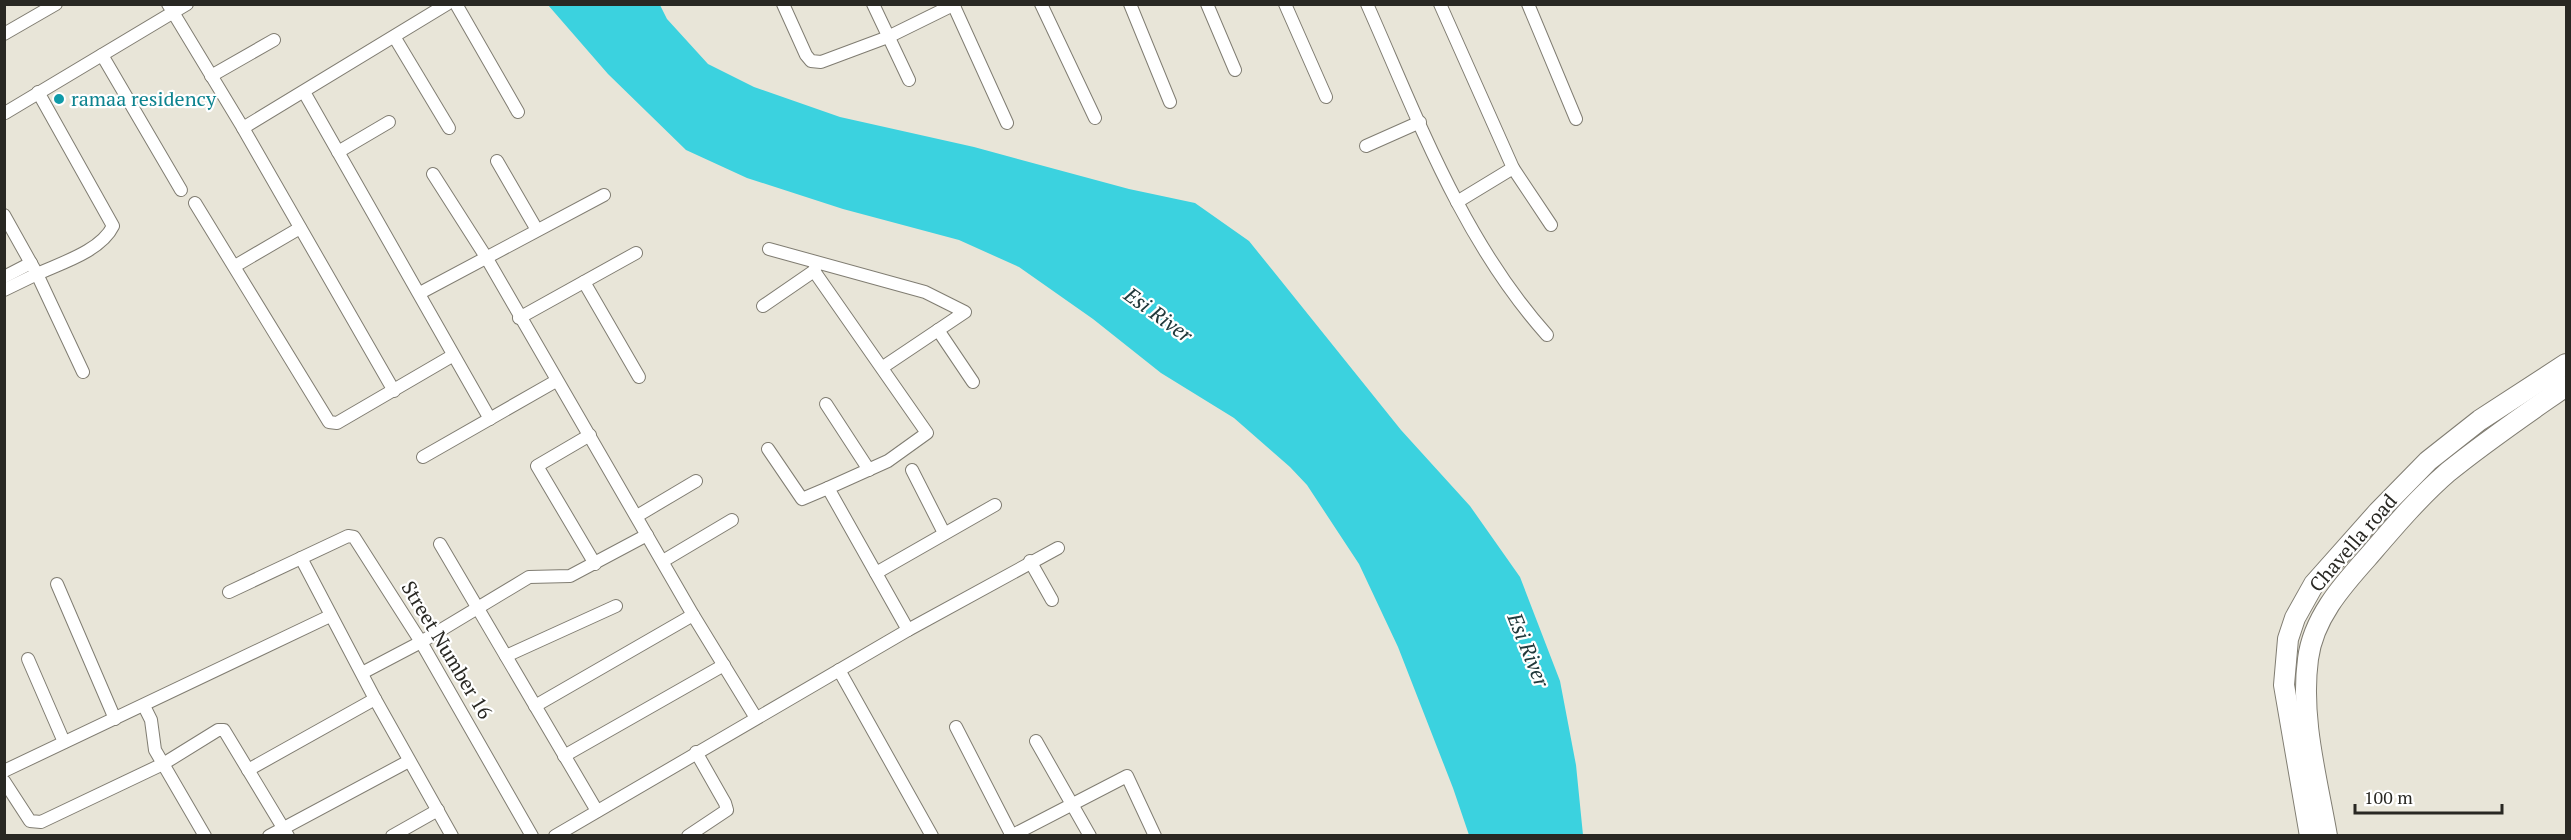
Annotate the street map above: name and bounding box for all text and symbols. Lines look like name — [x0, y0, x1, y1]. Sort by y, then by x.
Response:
place label: ramaa residency — [71, 85, 217, 112]
marker: ramaa residency — [52, 92, 66, 106]
water label: Esi River — [1118, 280, 1199, 349]
street label: Chavella road — [2303, 488, 2403, 597]
street label: Street Number 16 — [396, 576, 499, 724]
water label: Esi River — [1501, 608, 1557, 692]
scale bar — [2355, 777, 2502, 815]
text: 100 m — [2364, 785, 2413, 809]

